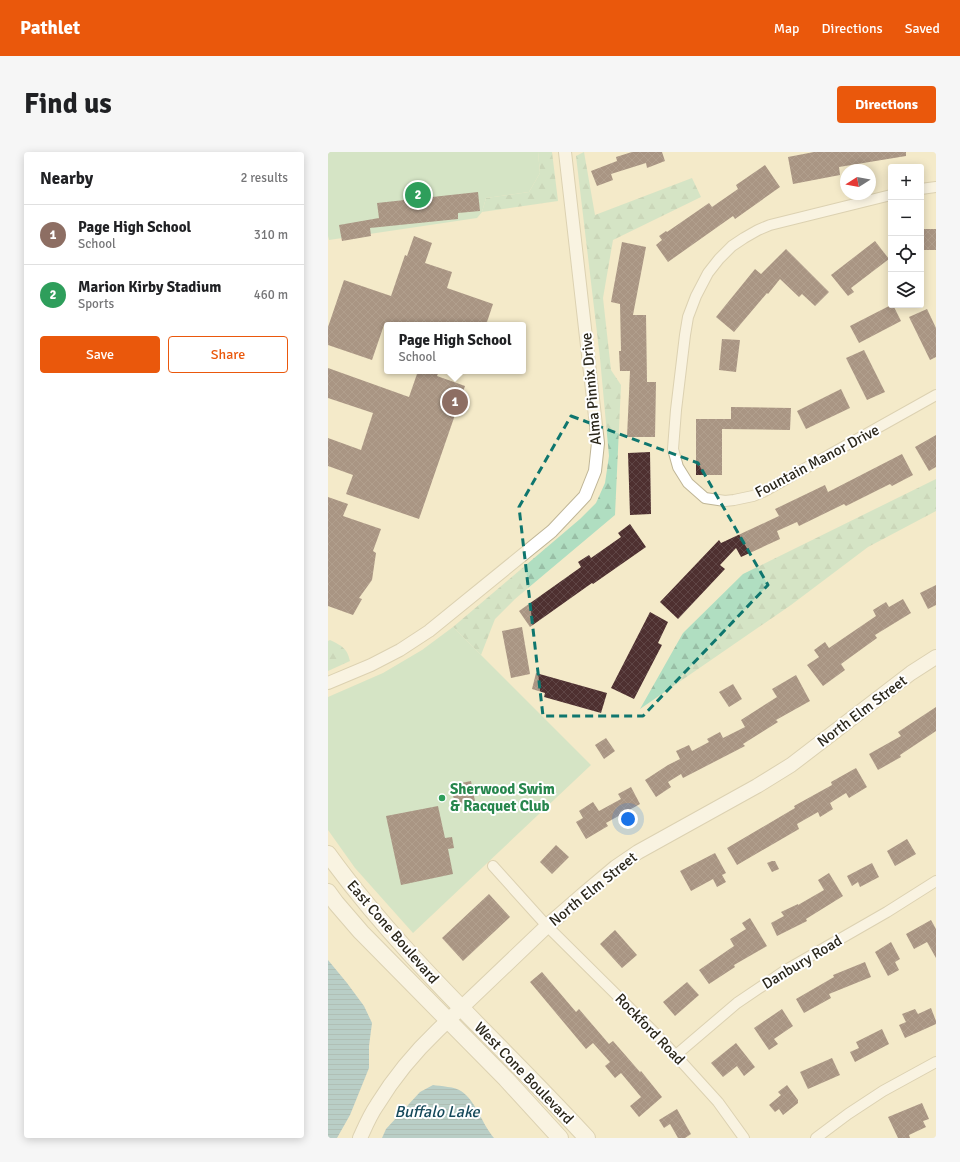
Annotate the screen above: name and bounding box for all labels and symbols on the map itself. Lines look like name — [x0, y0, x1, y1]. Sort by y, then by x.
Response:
north arrow — [840, 164, 876, 200]
pin: 2 — [405, 180, 431, 210]
street label: Alma Pinnix Drive — [577, 332, 605, 446]
pin: 1 — [442, 387, 468, 417]
street label: Fountain Manor Drive — [752, 421, 882, 501]
street label: North Elm Street — [814, 671, 910, 751]
place label: Sherwood Swim & Racquet Club — [450, 780, 555, 815]
marker: Sherwood Swim & Racquet Club — [437, 793, 447, 803]
your location — [618, 809, 638, 829]
street label: North Elm Street — [545, 848, 641, 930]
street label: East Cone Boulevard — [343, 877, 443, 987]
street label: Danbury Road — [759, 931, 845, 993]
street label: Rockford Road — [611, 989, 689, 1069]
street label: West Cone Boulevard — [471, 1018, 577, 1128]
water label: Buffalo Lake — [394, 1102, 481, 1122]

